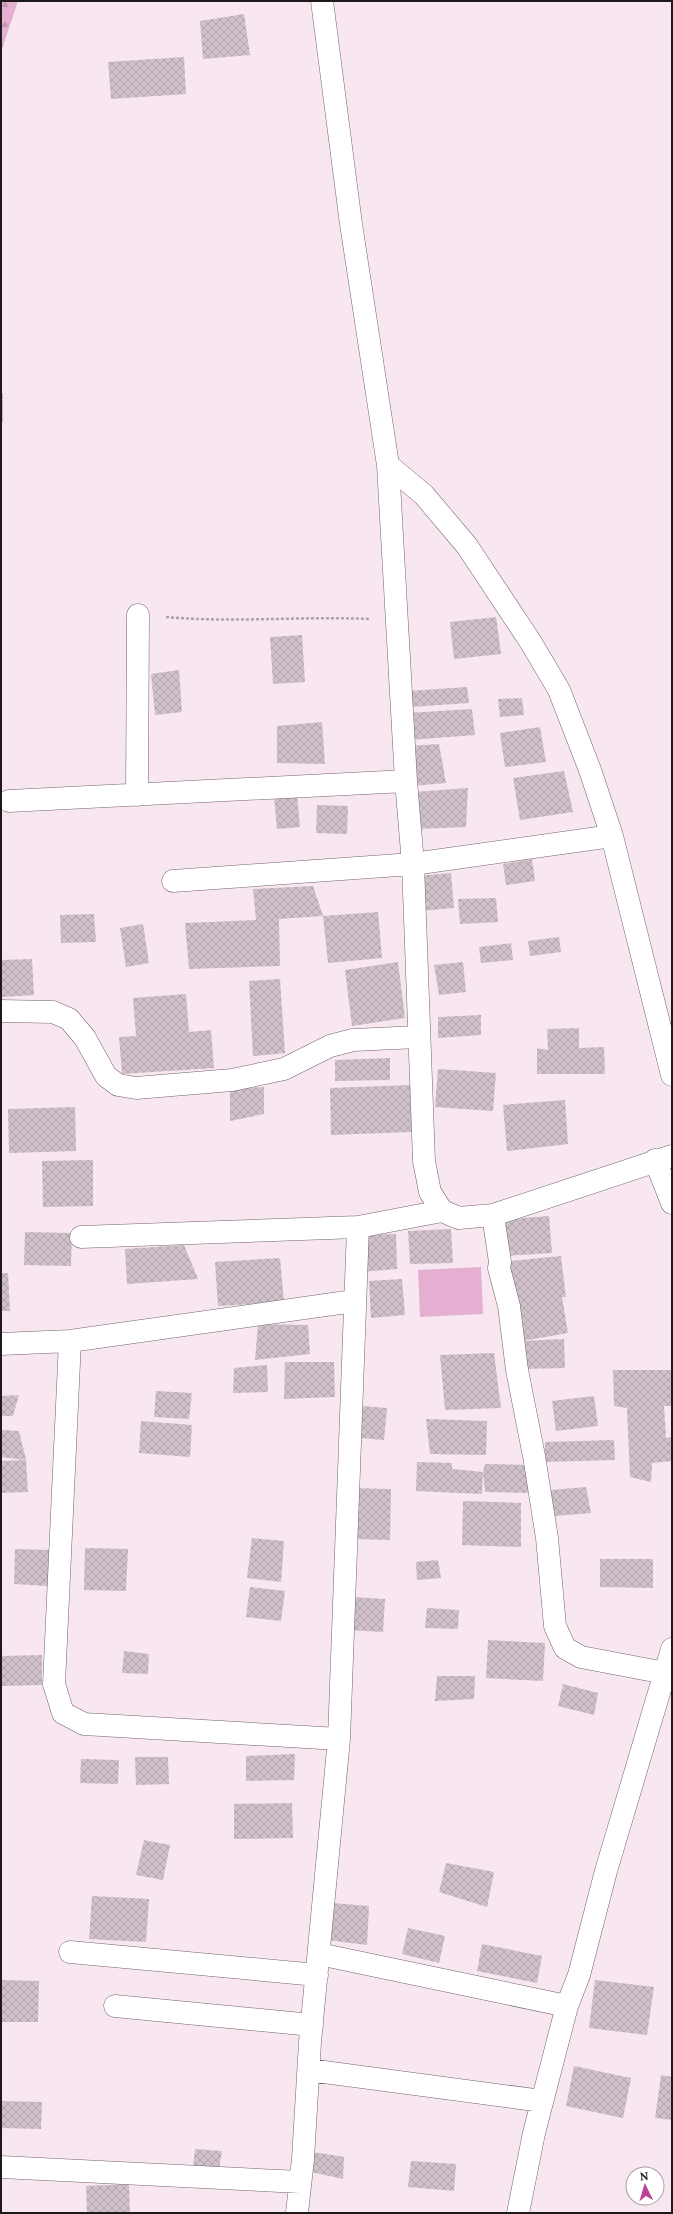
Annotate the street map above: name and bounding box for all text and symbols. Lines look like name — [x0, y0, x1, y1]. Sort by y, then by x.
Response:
north arrow — [625, 2166, 665, 2206]
text: N — [639, 2169, 649, 2183]

